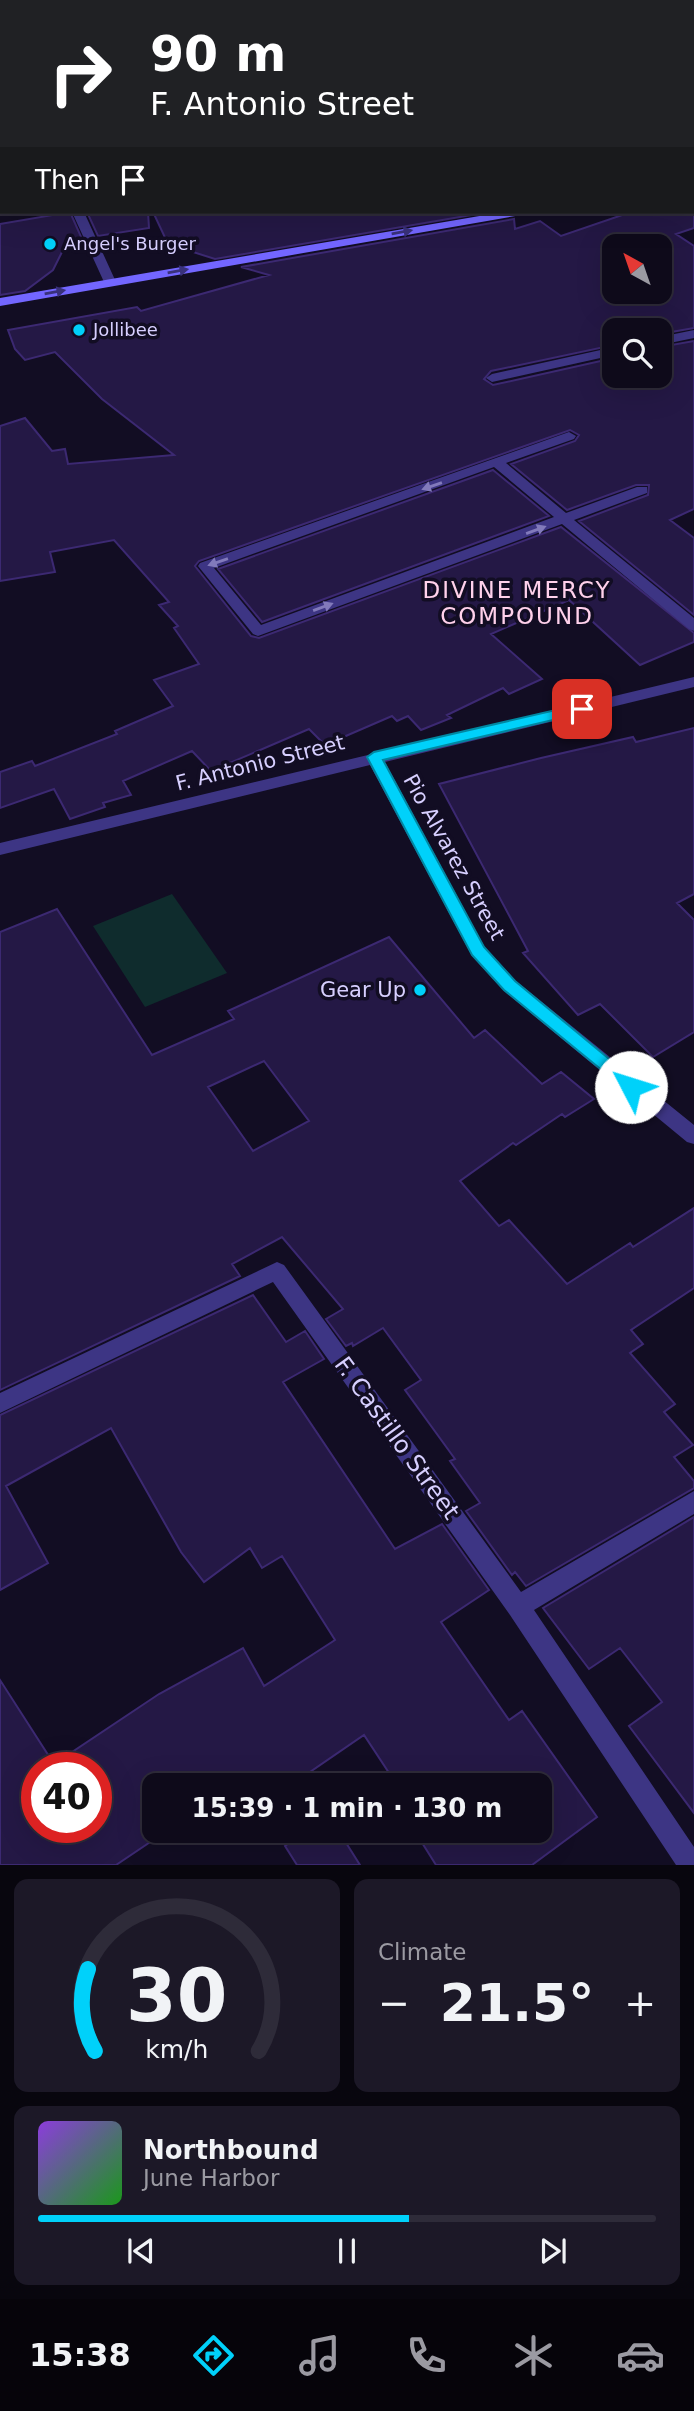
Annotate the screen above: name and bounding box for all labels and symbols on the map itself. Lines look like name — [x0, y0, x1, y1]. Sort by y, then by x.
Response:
one-way arrow — [391, 226, 413, 237]
place label: Angel's Burger — [64, 233, 197, 254]
north arrow — [602, 234, 672, 304]
marker: Angel's Burger — [42, 236, 58, 252]
one-way arrow — [167, 265, 189, 276]
one-way arrow — [44, 286, 66, 297]
place label: Jollibee — [92, 319, 158, 340]
marker: Jollibee — [71, 322, 87, 338]
one-way arrow — [422, 481, 443, 492]
one-way arrow — [526, 524, 547, 535]
one-way arrow — [207, 557, 228, 568]
district label: DIVINE MERCY COMPOUND — [423, 577, 611, 629]
one-way arrow — [312, 602, 333, 613]
pin — [552, 679, 612, 739]
street label: F. Antonio Street — [173, 730, 347, 796]
street label: Pio Alvarez Street — [398, 770, 510, 944]
place label: Gear Up — [320, 978, 406, 1002]
marker: Gear Up — [412, 982, 428, 998]
position arrow — [594, 1050, 668, 1124]
street label: F. Castillo Street — [329, 1351, 465, 1525]
speed limit sign: 40 — [21, 1752, 112, 1843]

